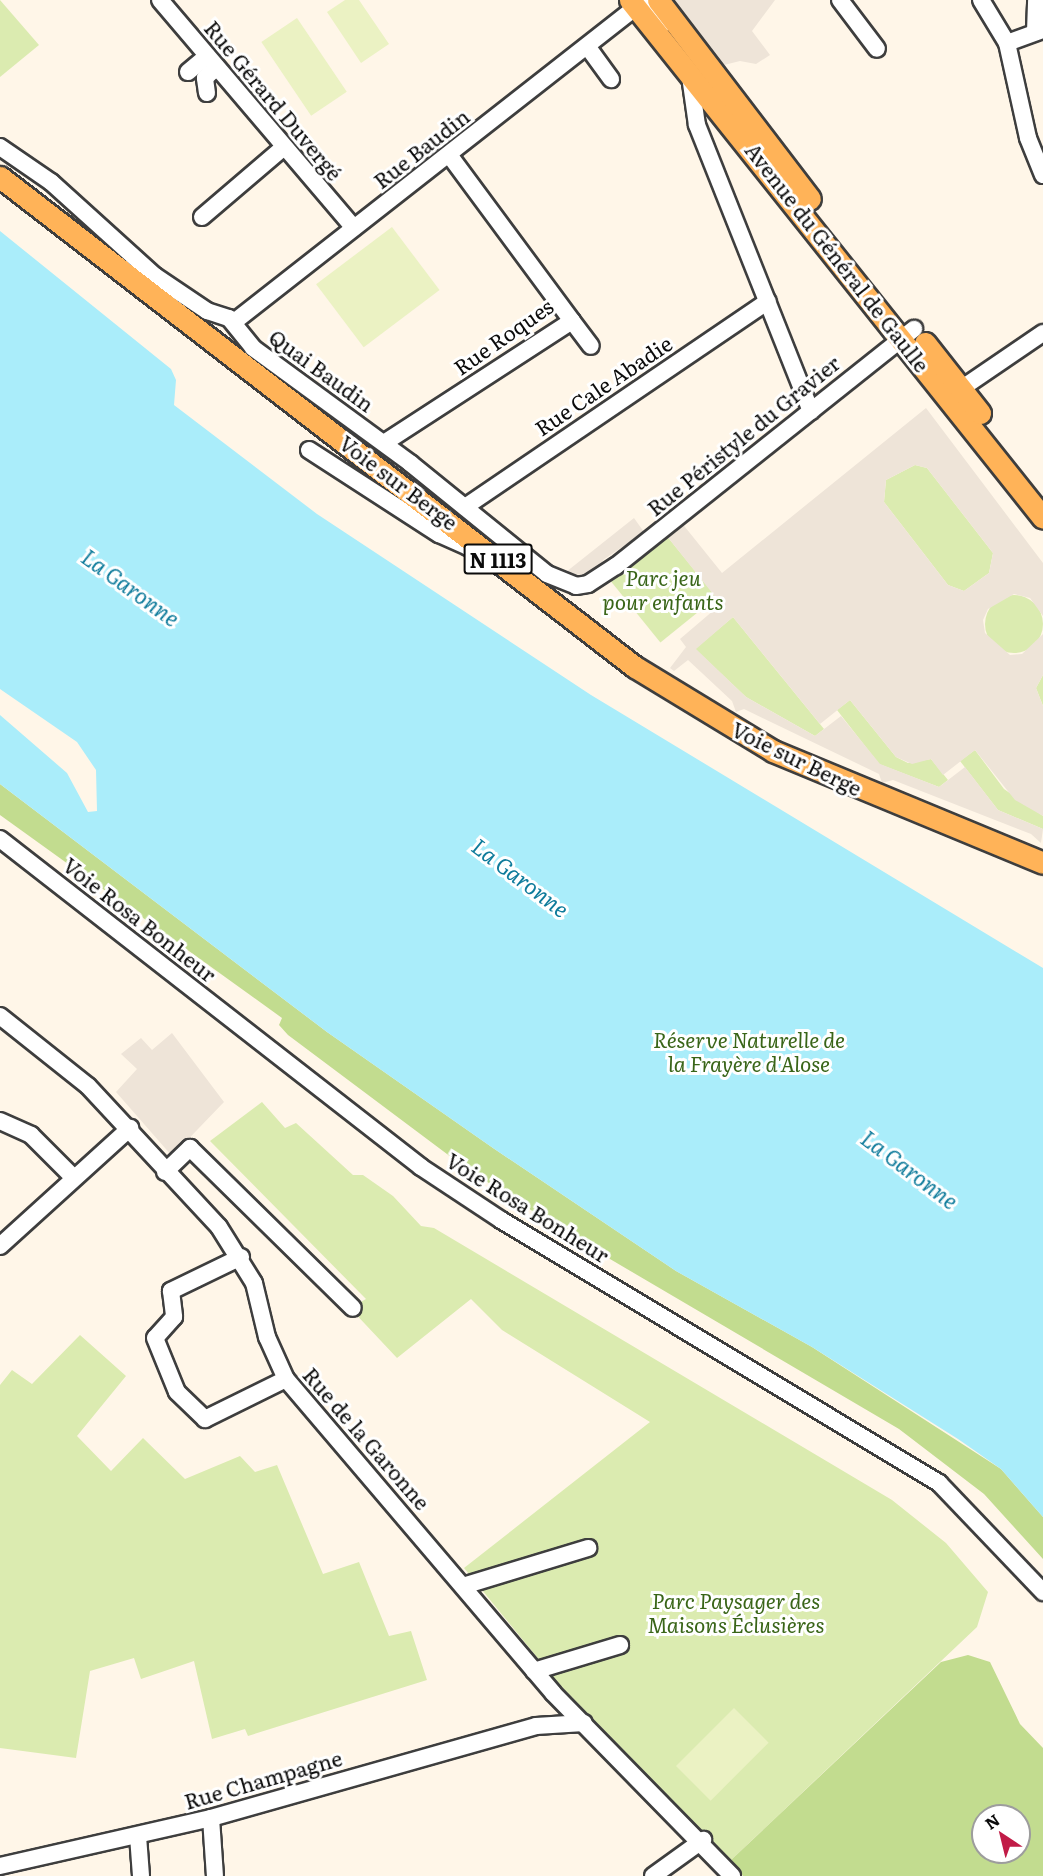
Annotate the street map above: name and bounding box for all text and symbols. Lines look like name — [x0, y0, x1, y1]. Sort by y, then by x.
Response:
street label: Rue Gérard Duvergé — [200, 15, 348, 185]
street label: Rue Baudin — [368, 103, 474, 193]
street label: Avenue du Général de Gaulle — [741, 137, 935, 377]
street label: Rue Roques — [449, 293, 557, 379]
street label: Quai Baudin — [265, 324, 379, 416]
street label: Rue Cale Abadie — [530, 330, 676, 440]
street label: Rue Péristyle du Gravier — [642, 350, 844, 520]
street label: Voie sur Berge — [335, 429, 463, 535]
road number: N 1113 — [464, 542, 532, 576]
water label: La Garonne — [77, 543, 185, 631]
park label: Parc jeu pour enfants — [603, 564, 723, 614]
street label: Voie sur Berge — [728, 716, 866, 800]
water label: La Garonne — [467, 832, 575, 922]
street label: Voie Rosa Bonheur — [59, 851, 221, 987]
park label: Réserve Naturelle de la Frayère d'Alose — [653, 1026, 845, 1076]
water label: La Garonne — [856, 1124, 964, 1214]
street label: Voie Rosa Bonheur — [442, 1147, 614, 1267]
street label: Rue de la Garonne — [298, 1362, 436, 1514]
park label: Parc Paysager des Maisons Éclusières — [647, 1587, 825, 1637]
street label: Rue Champagne — [181, 1744, 345, 1814]
north arrow — [971, 1804, 1031, 1864]
text: N — [979, 1807, 1004, 1835]

